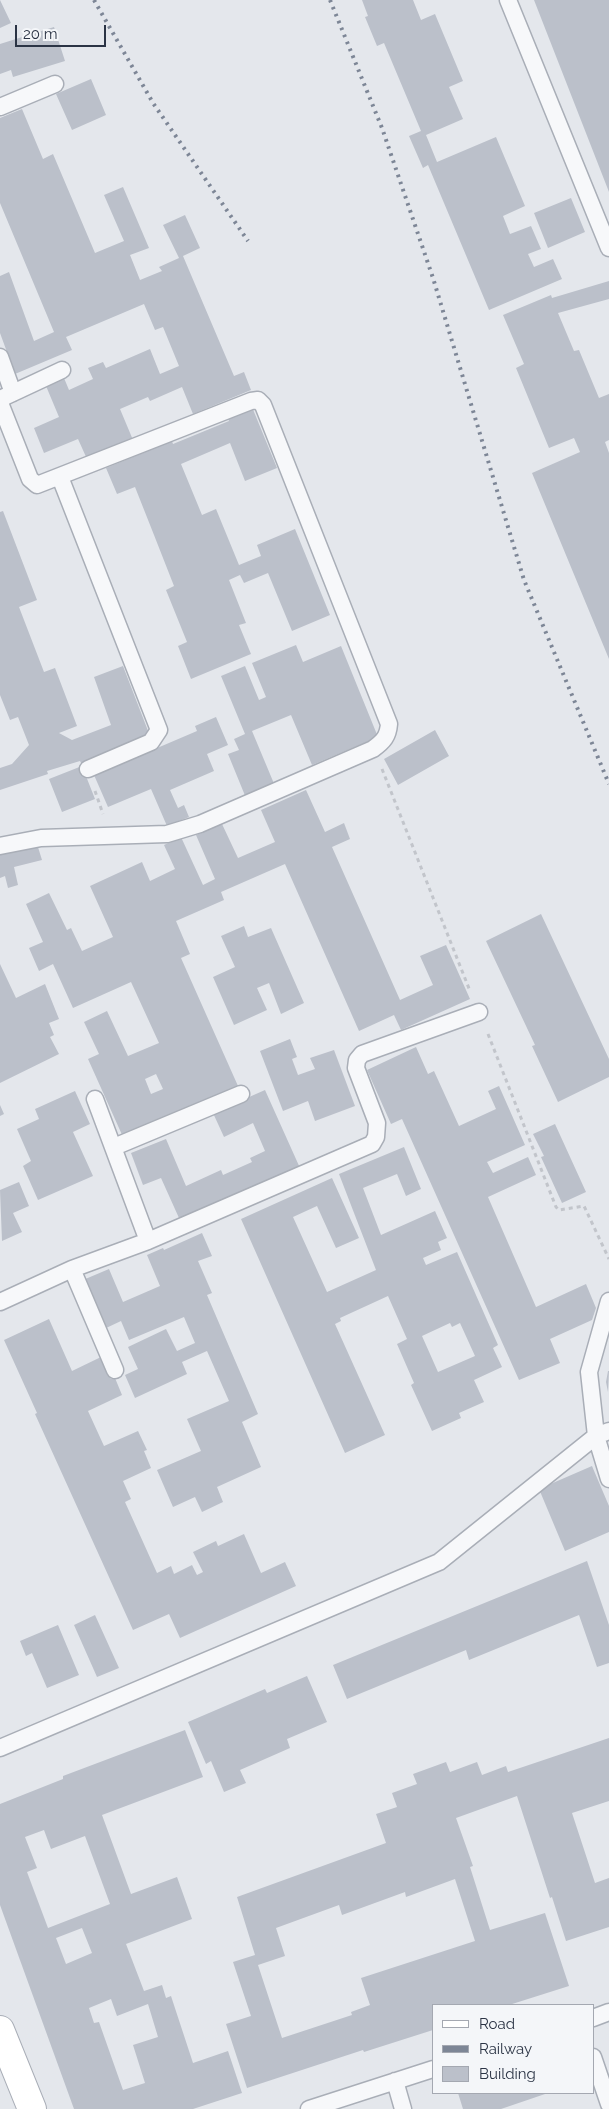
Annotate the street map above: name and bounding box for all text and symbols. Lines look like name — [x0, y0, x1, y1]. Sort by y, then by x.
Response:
scale bar — [18, 15, 109, 47]
text: 20 m — [23, 25, 58, 43]
legend — [432, 2004, 594, 2094]
text: Road — [479, 2015, 515, 2033]
text: Railway — [479, 2040, 532, 2058]
text: Building — [479, 2065, 536, 2083]

